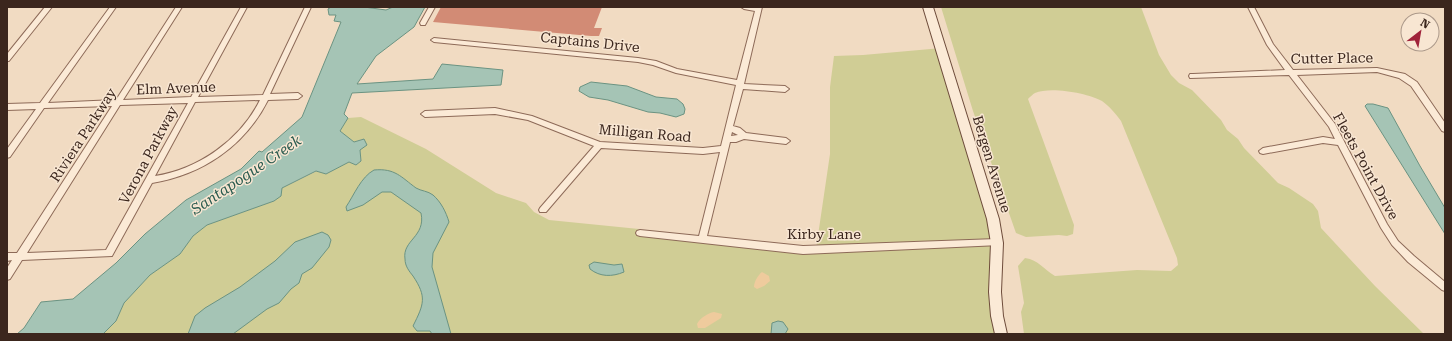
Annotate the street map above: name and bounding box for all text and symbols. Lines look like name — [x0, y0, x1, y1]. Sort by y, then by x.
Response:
north arrow — [1400, 12, 1440, 52]
text: N — [1418, 16, 1432, 32]
street label: Captains Drive — [540, 29, 641, 55]
street label: Cutter Place — [1291, 49, 1374, 67]
street label: Elm Avenue — [136, 79, 216, 97]
street label: Riviera Parkway — [47, 84, 120, 185]
street label: Verona Parkway — [115, 103, 181, 207]
street label: Fleets Point Drive — [1330, 110, 1402, 222]
street label: Bergen Avenue — [970, 114, 1014, 215]
street label: Milligan Road — [598, 121, 692, 145]
water label: Santapogue Creek — [187, 131, 305, 219]
street label: Kirby Lane — [787, 226, 861, 242]

